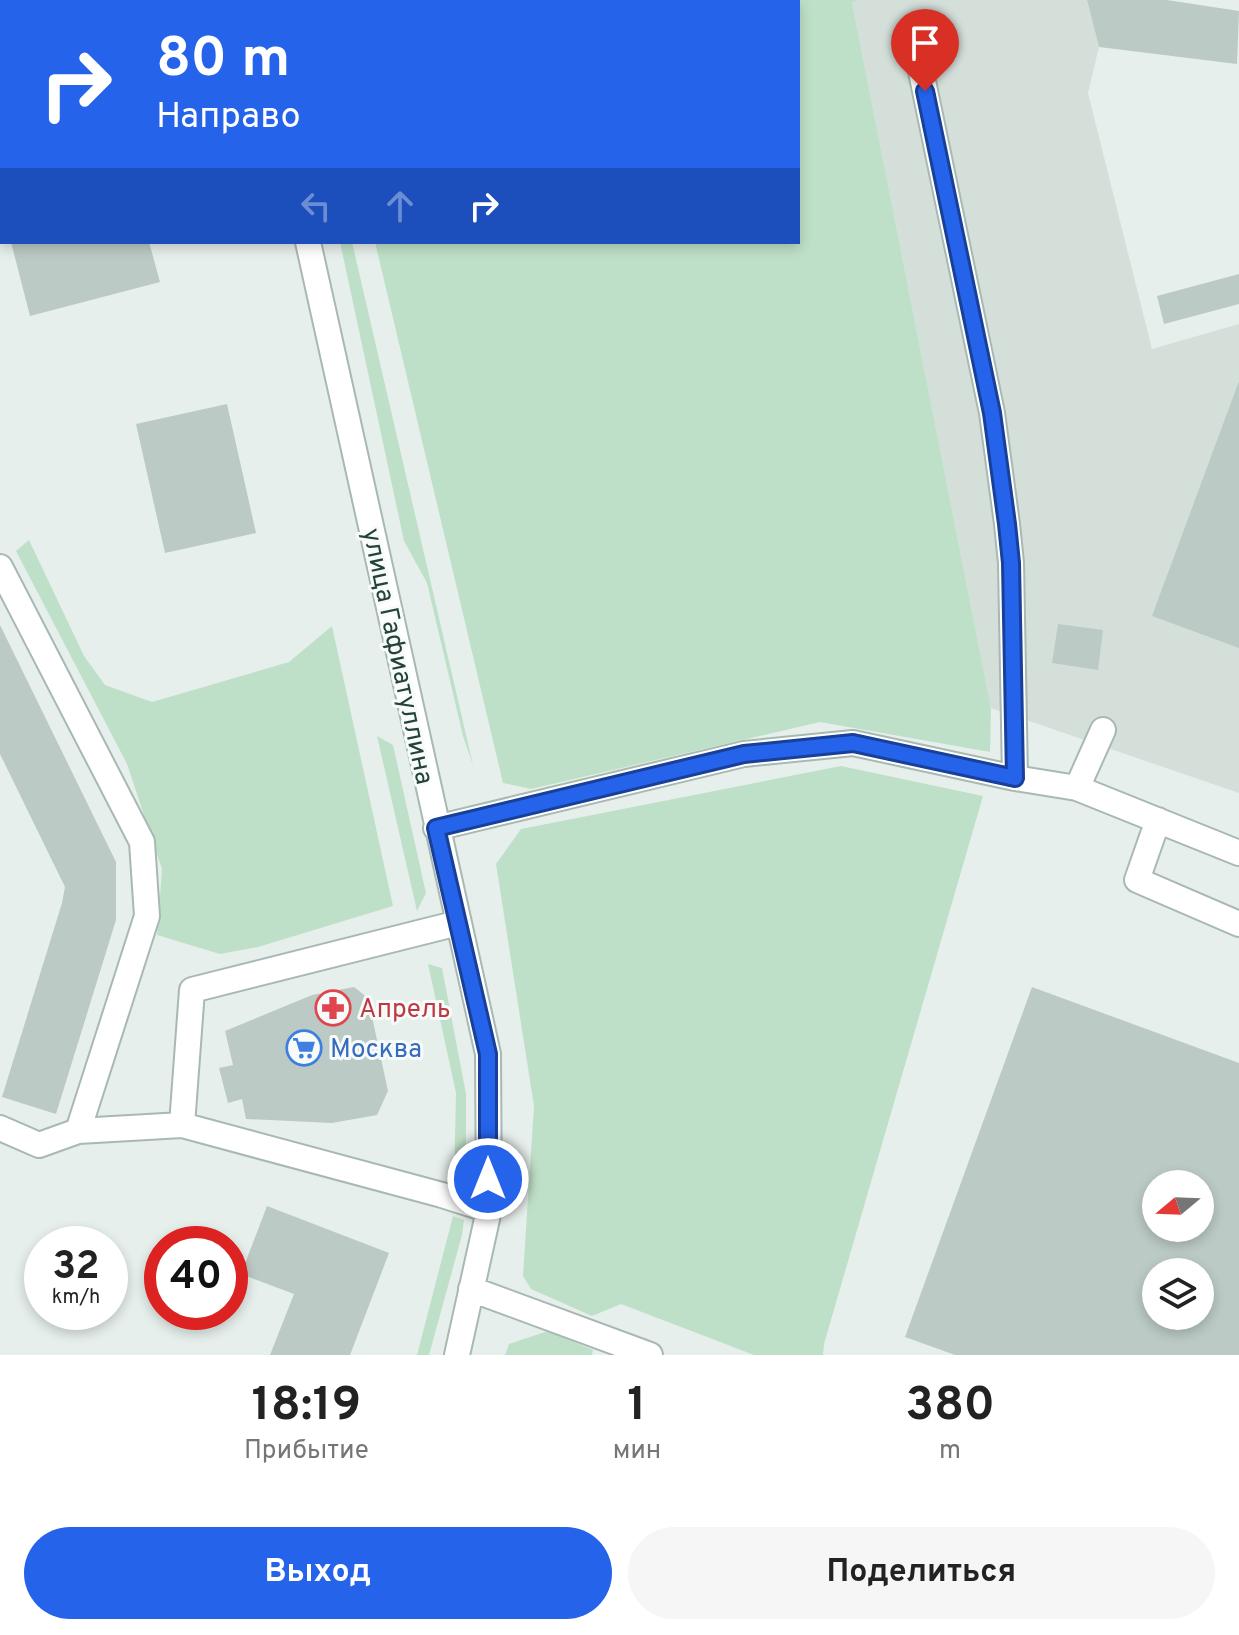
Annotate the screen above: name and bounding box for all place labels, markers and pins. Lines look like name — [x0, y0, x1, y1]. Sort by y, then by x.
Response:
pin — [891, 9, 959, 91]
pharmacy icon: Апрель — [314, 989, 352, 1027]
place label: Апрель — [359, 994, 451, 1027]
supermarket icon: Москва — [285, 1029, 323, 1067]
place label: Москва — [330, 1034, 422, 1067]

